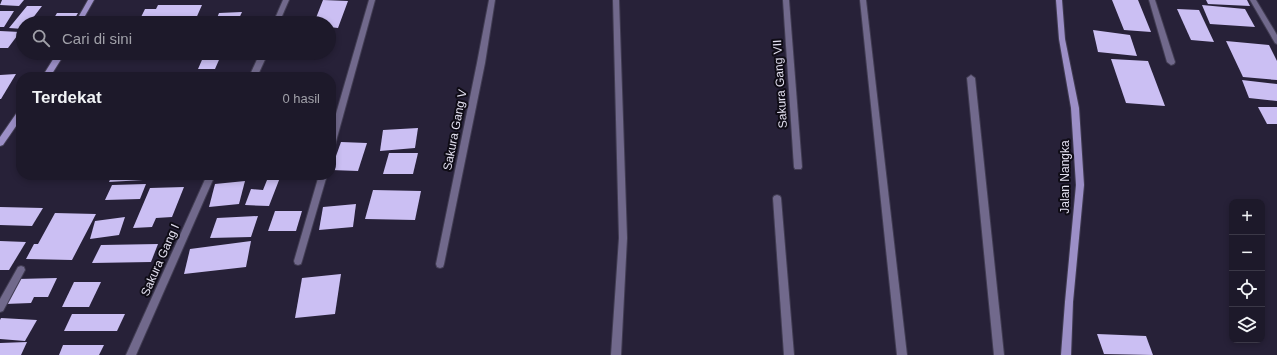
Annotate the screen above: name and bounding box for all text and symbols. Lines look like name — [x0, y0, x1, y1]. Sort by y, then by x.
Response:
search box — [16, 16, 336, 60]
icon: search — [30, 27, 52, 49]
text: Cari di sini — [62, 30, 132, 47]
street label: Sakura Gang VII — [770, 39, 790, 129]
text: Terdekat — [32, 88, 102, 107]
street label: Sakura Gang V — [440, 88, 470, 172]
text: 0 hasil — [282, 91, 320, 106]
street label: Jalan Nangka — [1058, 140, 1072, 214]
map controls — [1229, 199, 1265, 343]
button: + — [1229, 199, 1265, 235]
street label: Sakura Gang I — [138, 222, 182, 298]
button: − — [1229, 235, 1265, 271]
button: locate — [1229, 271, 1265, 307]
button: layers — [1229, 307, 1265, 343]

